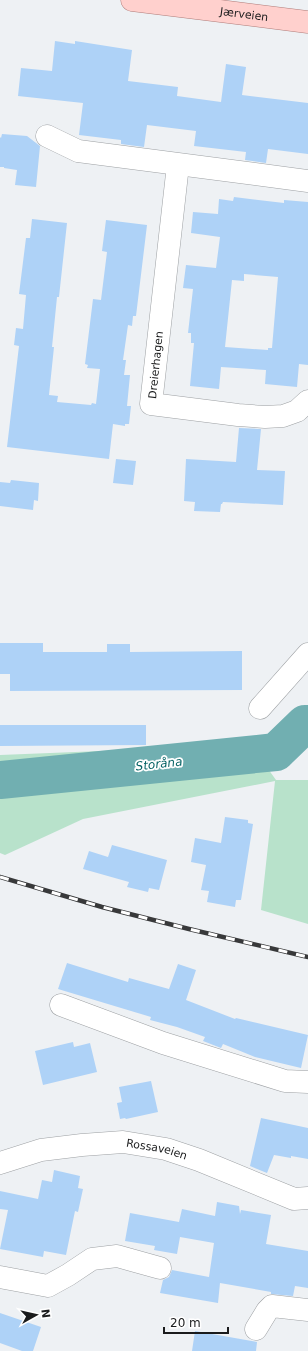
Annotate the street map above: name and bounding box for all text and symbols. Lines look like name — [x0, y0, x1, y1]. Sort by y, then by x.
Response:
street label: Jærveien — [218, 4, 269, 23]
street label: Dreierhagen — [146, 330, 166, 400]
water label: Storåna — [135, 755, 183, 773]
street label: Rossaveien — [125, 1136, 189, 1162]
north arrow — [16, 1295, 56, 1335]
text: N — [38, 1308, 52, 1319]
scale bar — [164, 1309, 228, 1335]
text: 20 m — [170, 1316, 201, 1330]

